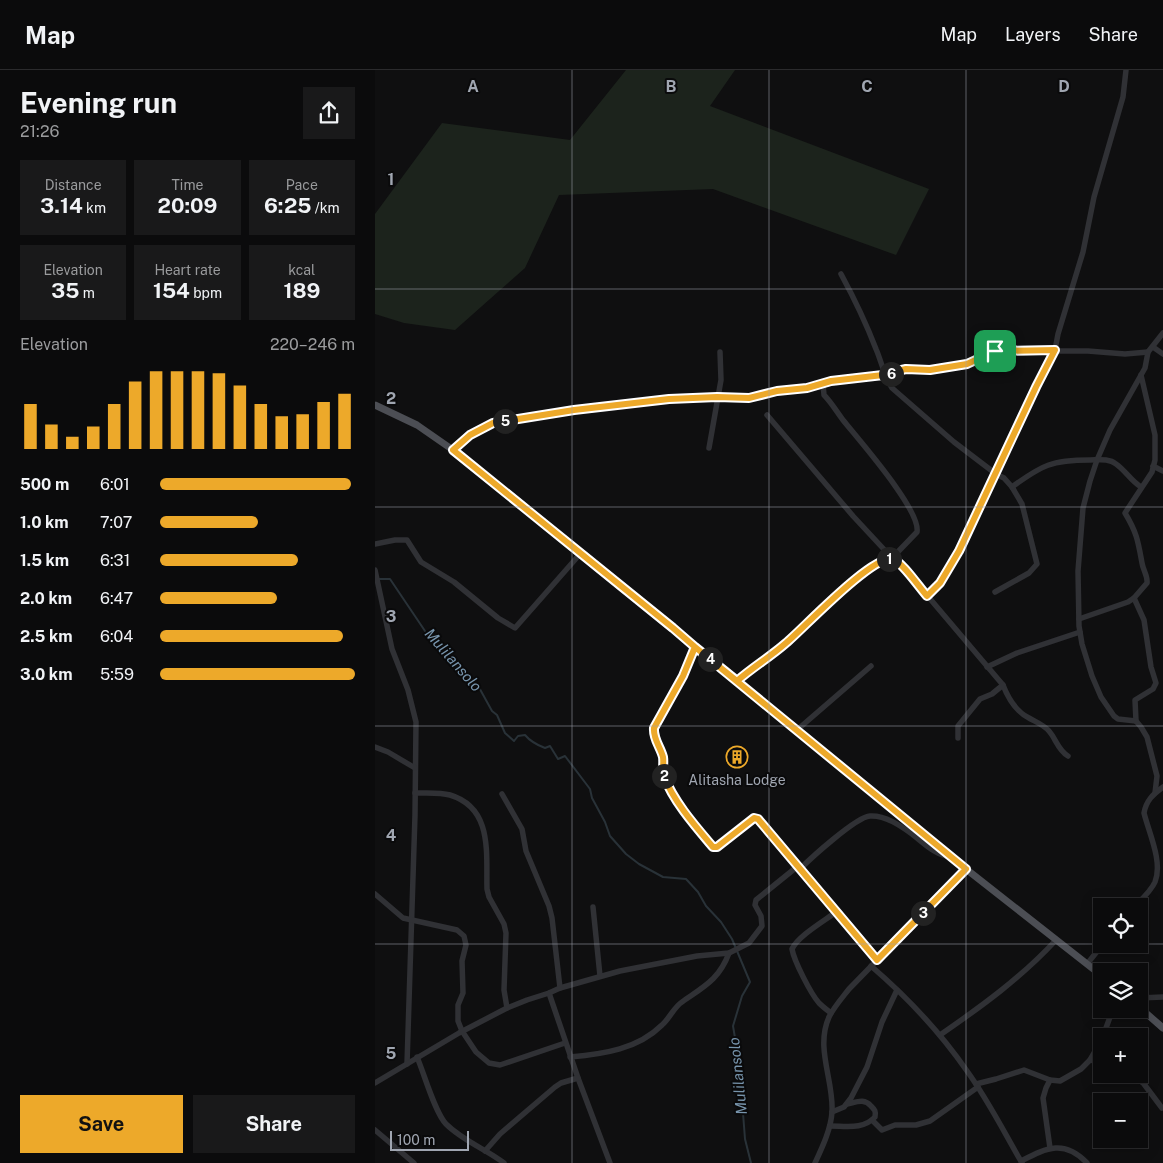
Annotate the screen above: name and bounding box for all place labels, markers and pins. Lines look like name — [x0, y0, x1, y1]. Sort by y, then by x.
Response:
pin — [974, 330, 1016, 372]
pin: 6 — [879, 362, 903, 386]
pin: 5 — [493, 408, 517, 434]
pin: 1 — [877, 546, 901, 572]
pin: 4 — [697, 646, 723, 672]
building icon: Alitasha Lodge — [725, 745, 749, 769]
pin: 2 — [651, 764, 677, 788]
place label: Alitasha Lodge — [688, 772, 786, 788]
pin: 3 — [911, 900, 935, 926]

